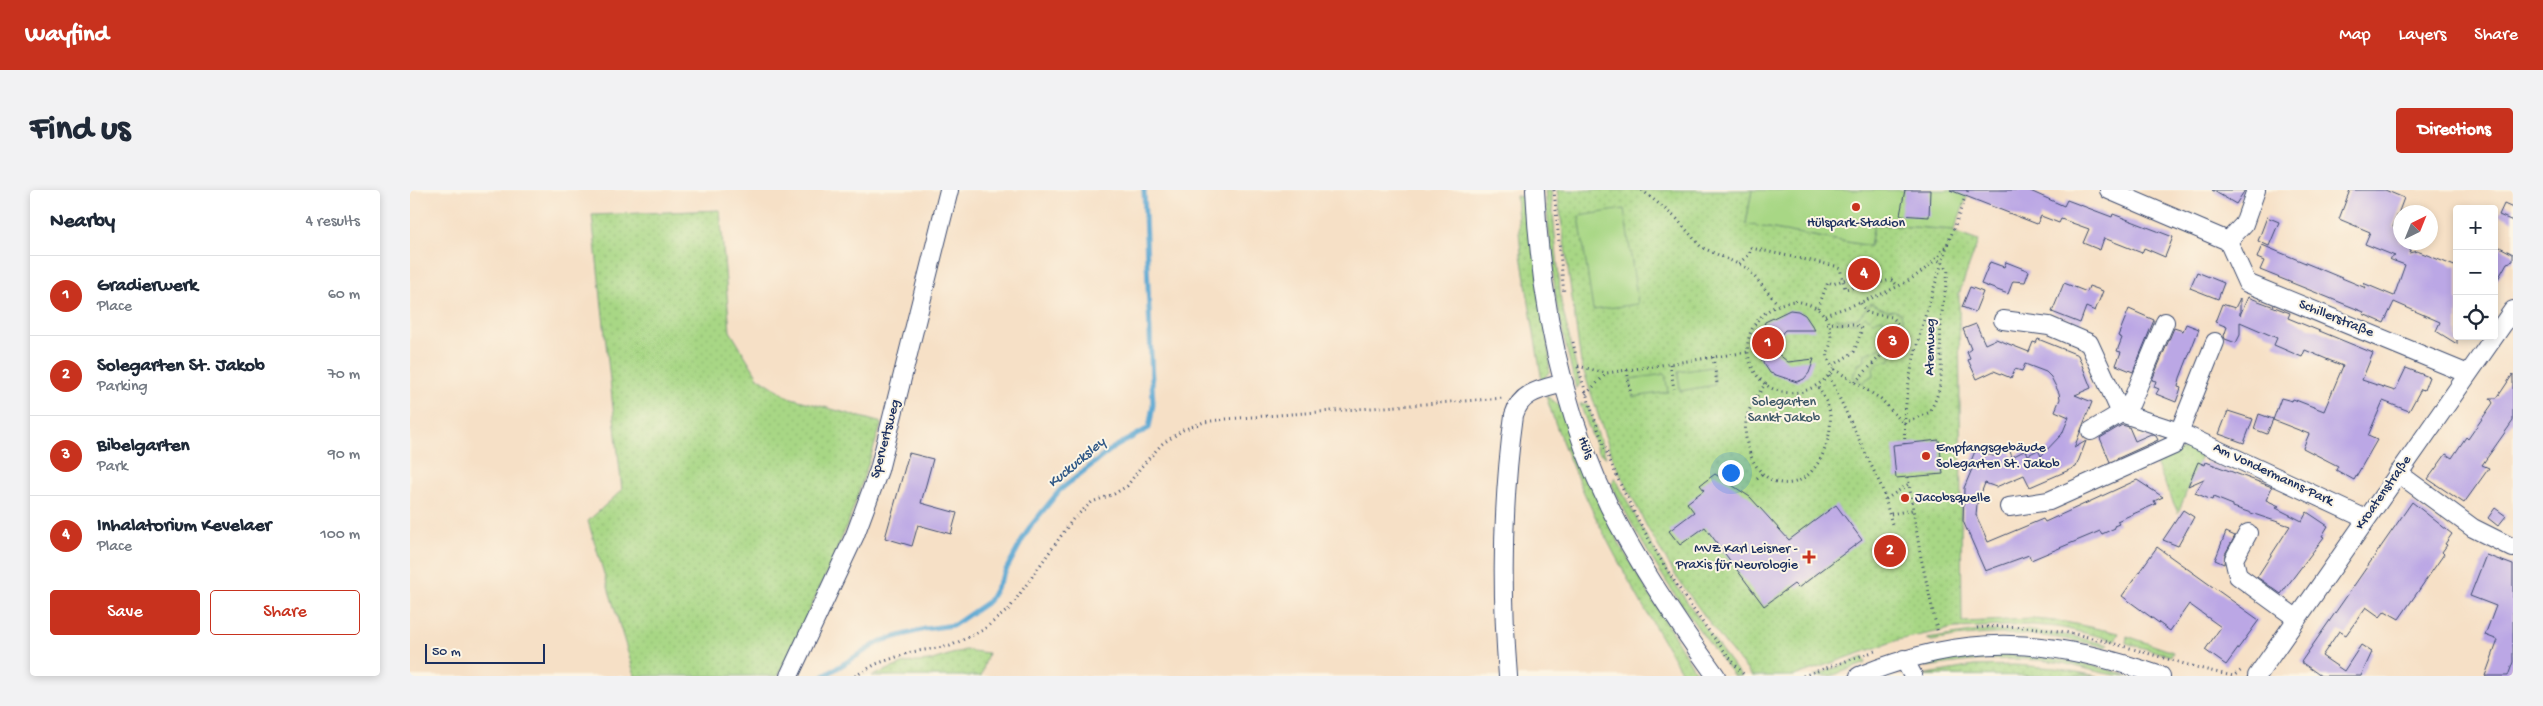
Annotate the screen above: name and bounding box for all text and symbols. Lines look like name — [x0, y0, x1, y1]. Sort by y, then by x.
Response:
text: Wayfind — [25, 21, 109, 50]
text: Map — [2339, 25, 2371, 46]
text: Layers — [2399, 25, 2446, 46]
text: Share — [2474, 25, 2518, 46]
button: Directions — [2396, 108, 2513, 153]
text: Find us — [30, 110, 130, 151]
marker: Hülspark-Stadion — [1850, 201, 1862, 213]
north arrow — [2393, 205, 2438, 250]
map controls — [2453, 205, 2498, 340]
button: + — [2453, 205, 2498, 250]
text: Nearby — [50, 210, 115, 235]
text: 4 results — [305, 213, 360, 232]
place label: Hülspark-Stadion — [1807, 215, 1905, 232]
button: − — [2453, 250, 2498, 295]
pin: 4 — [1848, 255, 1880, 293]
text: Gradierwerk — [97, 275, 198, 298]
text: 1 — [63, 286, 69, 305]
text: 60 m — [328, 286, 360, 305]
button: locate — [2453, 295, 2498, 340]
street label: Schillerstraße — [2296, 296, 2377, 342]
text: Place — [97, 298, 132, 317]
street label: Atemweg — [1922, 318, 1940, 376]
pin: 3 — [1877, 323, 1909, 361]
pin: 1 — [1752, 324, 1784, 362]
text: Solegarten St. Jakob — [97, 355, 265, 378]
text: 2 — [62, 366, 70, 385]
text: 70 m — [327, 366, 360, 385]
text: Parking — [97, 378, 148, 397]
park label: Solegarten Sankt Jakob — [1748, 394, 1821, 427]
street label: Spervertsweg — [867, 398, 905, 480]
water label: Kuckucksley — [1044, 433, 1111, 492]
street label: Hüls — [1573, 434, 1597, 462]
text: Bibelgarten — [97, 435, 190, 458]
place label: Empfangsgebäude Solegarten St. Jakob — [1936, 440, 2060, 473]
street label: Am Vondermanns-Park — [2210, 440, 2337, 511]
text: 3 — [62, 446, 70, 465]
text: 90 m — [328, 446, 360, 465]
marker: Empfangsgebäude Solegarten St. Jakob — [1920, 450, 1932, 462]
street label: Kroatenstraße — [2352, 452, 2416, 533]
text: Park — [97, 458, 128, 477]
your location — [1718, 460, 1744, 486]
place label: Jacobsquelle — [1915, 490, 1991, 507]
marker: Jacobsquelle — [1899, 492, 1911, 504]
text: Inhalatorium Kevelaer — [97, 515, 271, 538]
text: 4 — [62, 526, 70, 545]
text: 100 m — [320, 526, 360, 545]
pin: 2 — [1874, 532, 1906, 570]
text: Place — [97, 538, 132, 557]
place label: MVZ Karl Leisner - Praxis für Neurologie — [1675, 541, 1799, 574]
marker: MVZ Karl Leisner - Praxis für Neurologie — [1802, 550, 1816, 564]
button: Save — [50, 590, 200, 635]
button: Share — [210, 590, 360, 635]
scale bar — [425, 641, 545, 664]
text: 50 m — [432, 644, 461, 661]

